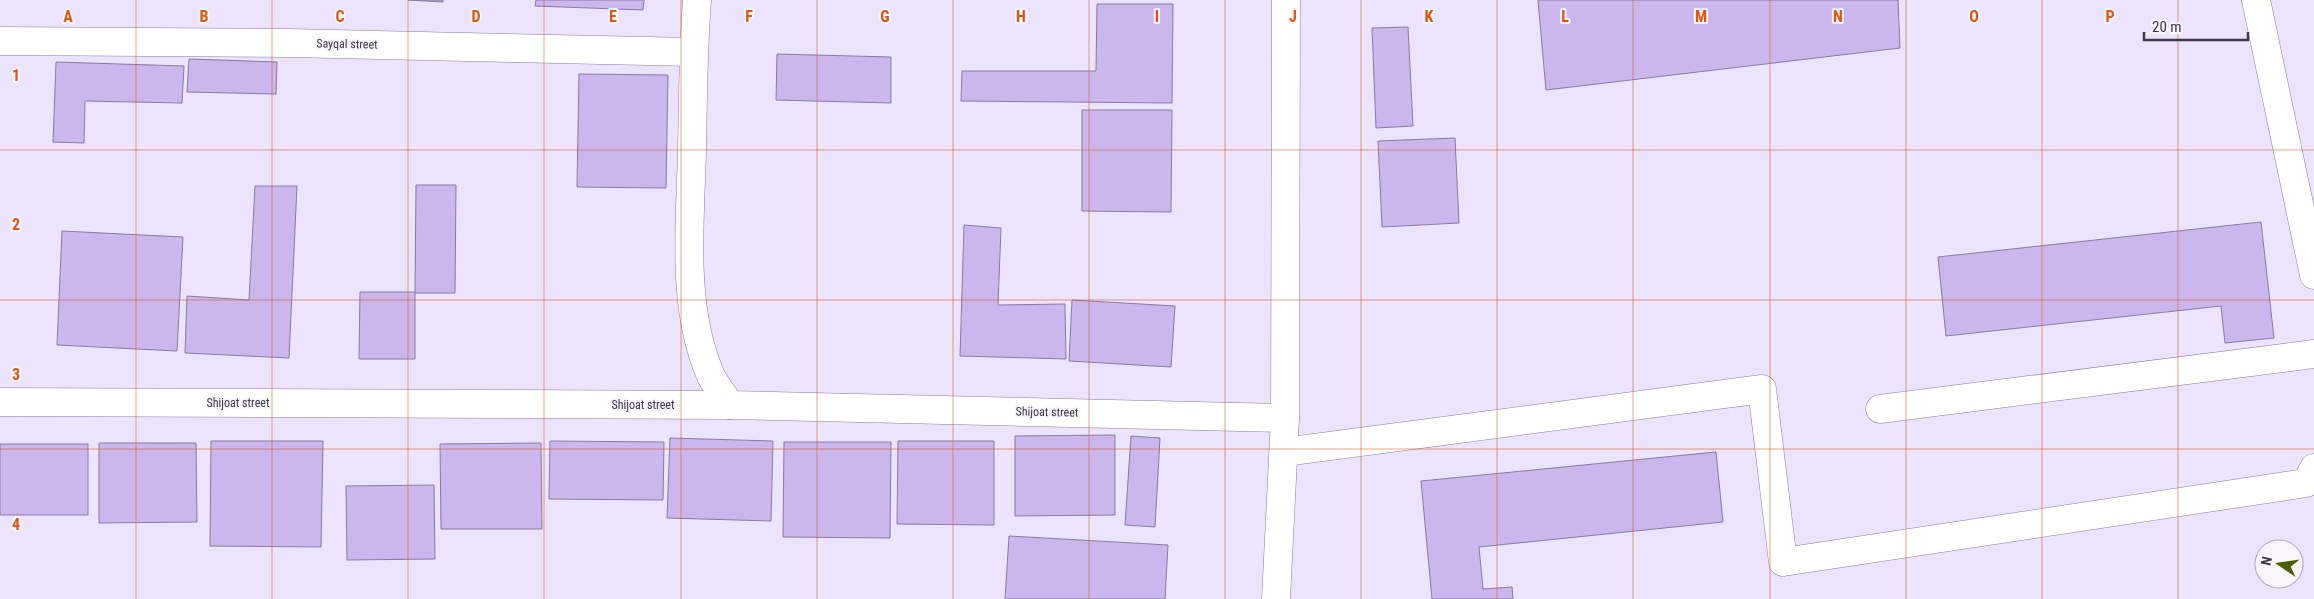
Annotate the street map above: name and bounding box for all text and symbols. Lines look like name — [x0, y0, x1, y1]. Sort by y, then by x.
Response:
text: A — [63, 7, 73, 26]
text: B — [200, 7, 209, 26]
text: C — [335, 7, 345, 26]
text: D — [471, 7, 481, 26]
text: E — [609, 7, 617, 26]
text: F — [745, 7, 753, 26]
text: G — [880, 7, 890, 26]
text: H — [1016, 7, 1026, 26]
text: I — [1155, 7, 1159, 26]
text: J — [1289, 7, 1297, 26]
text: K — [1425, 7, 1434, 26]
text: L — [1561, 7, 1569, 26]
text: M — [1695, 7, 1707, 26]
text: N — [1833, 7, 1843, 26]
text: O — [1969, 7, 1979, 26]
text: P — [2105, 7, 2115, 26]
scale bar — [2144, 10, 2248, 42]
text: 20 m — [2152, 18, 2182, 36]
street label: Sayqal street — [316, 36, 378, 52]
text: 1 — [12, 66, 20, 85]
text: 2 — [12, 215, 20, 234]
text: 3 — [12, 365, 20, 384]
street label: Shijoat street — [207, 396, 270, 410]
street label: Shijoat street — [612, 398, 675, 412]
street label: Shijoat street — [1015, 404, 1079, 420]
text: 4 — [12, 515, 20, 534]
north arrow — [2254, 539, 2304, 589]
text: N — [2258, 555, 2275, 567]

